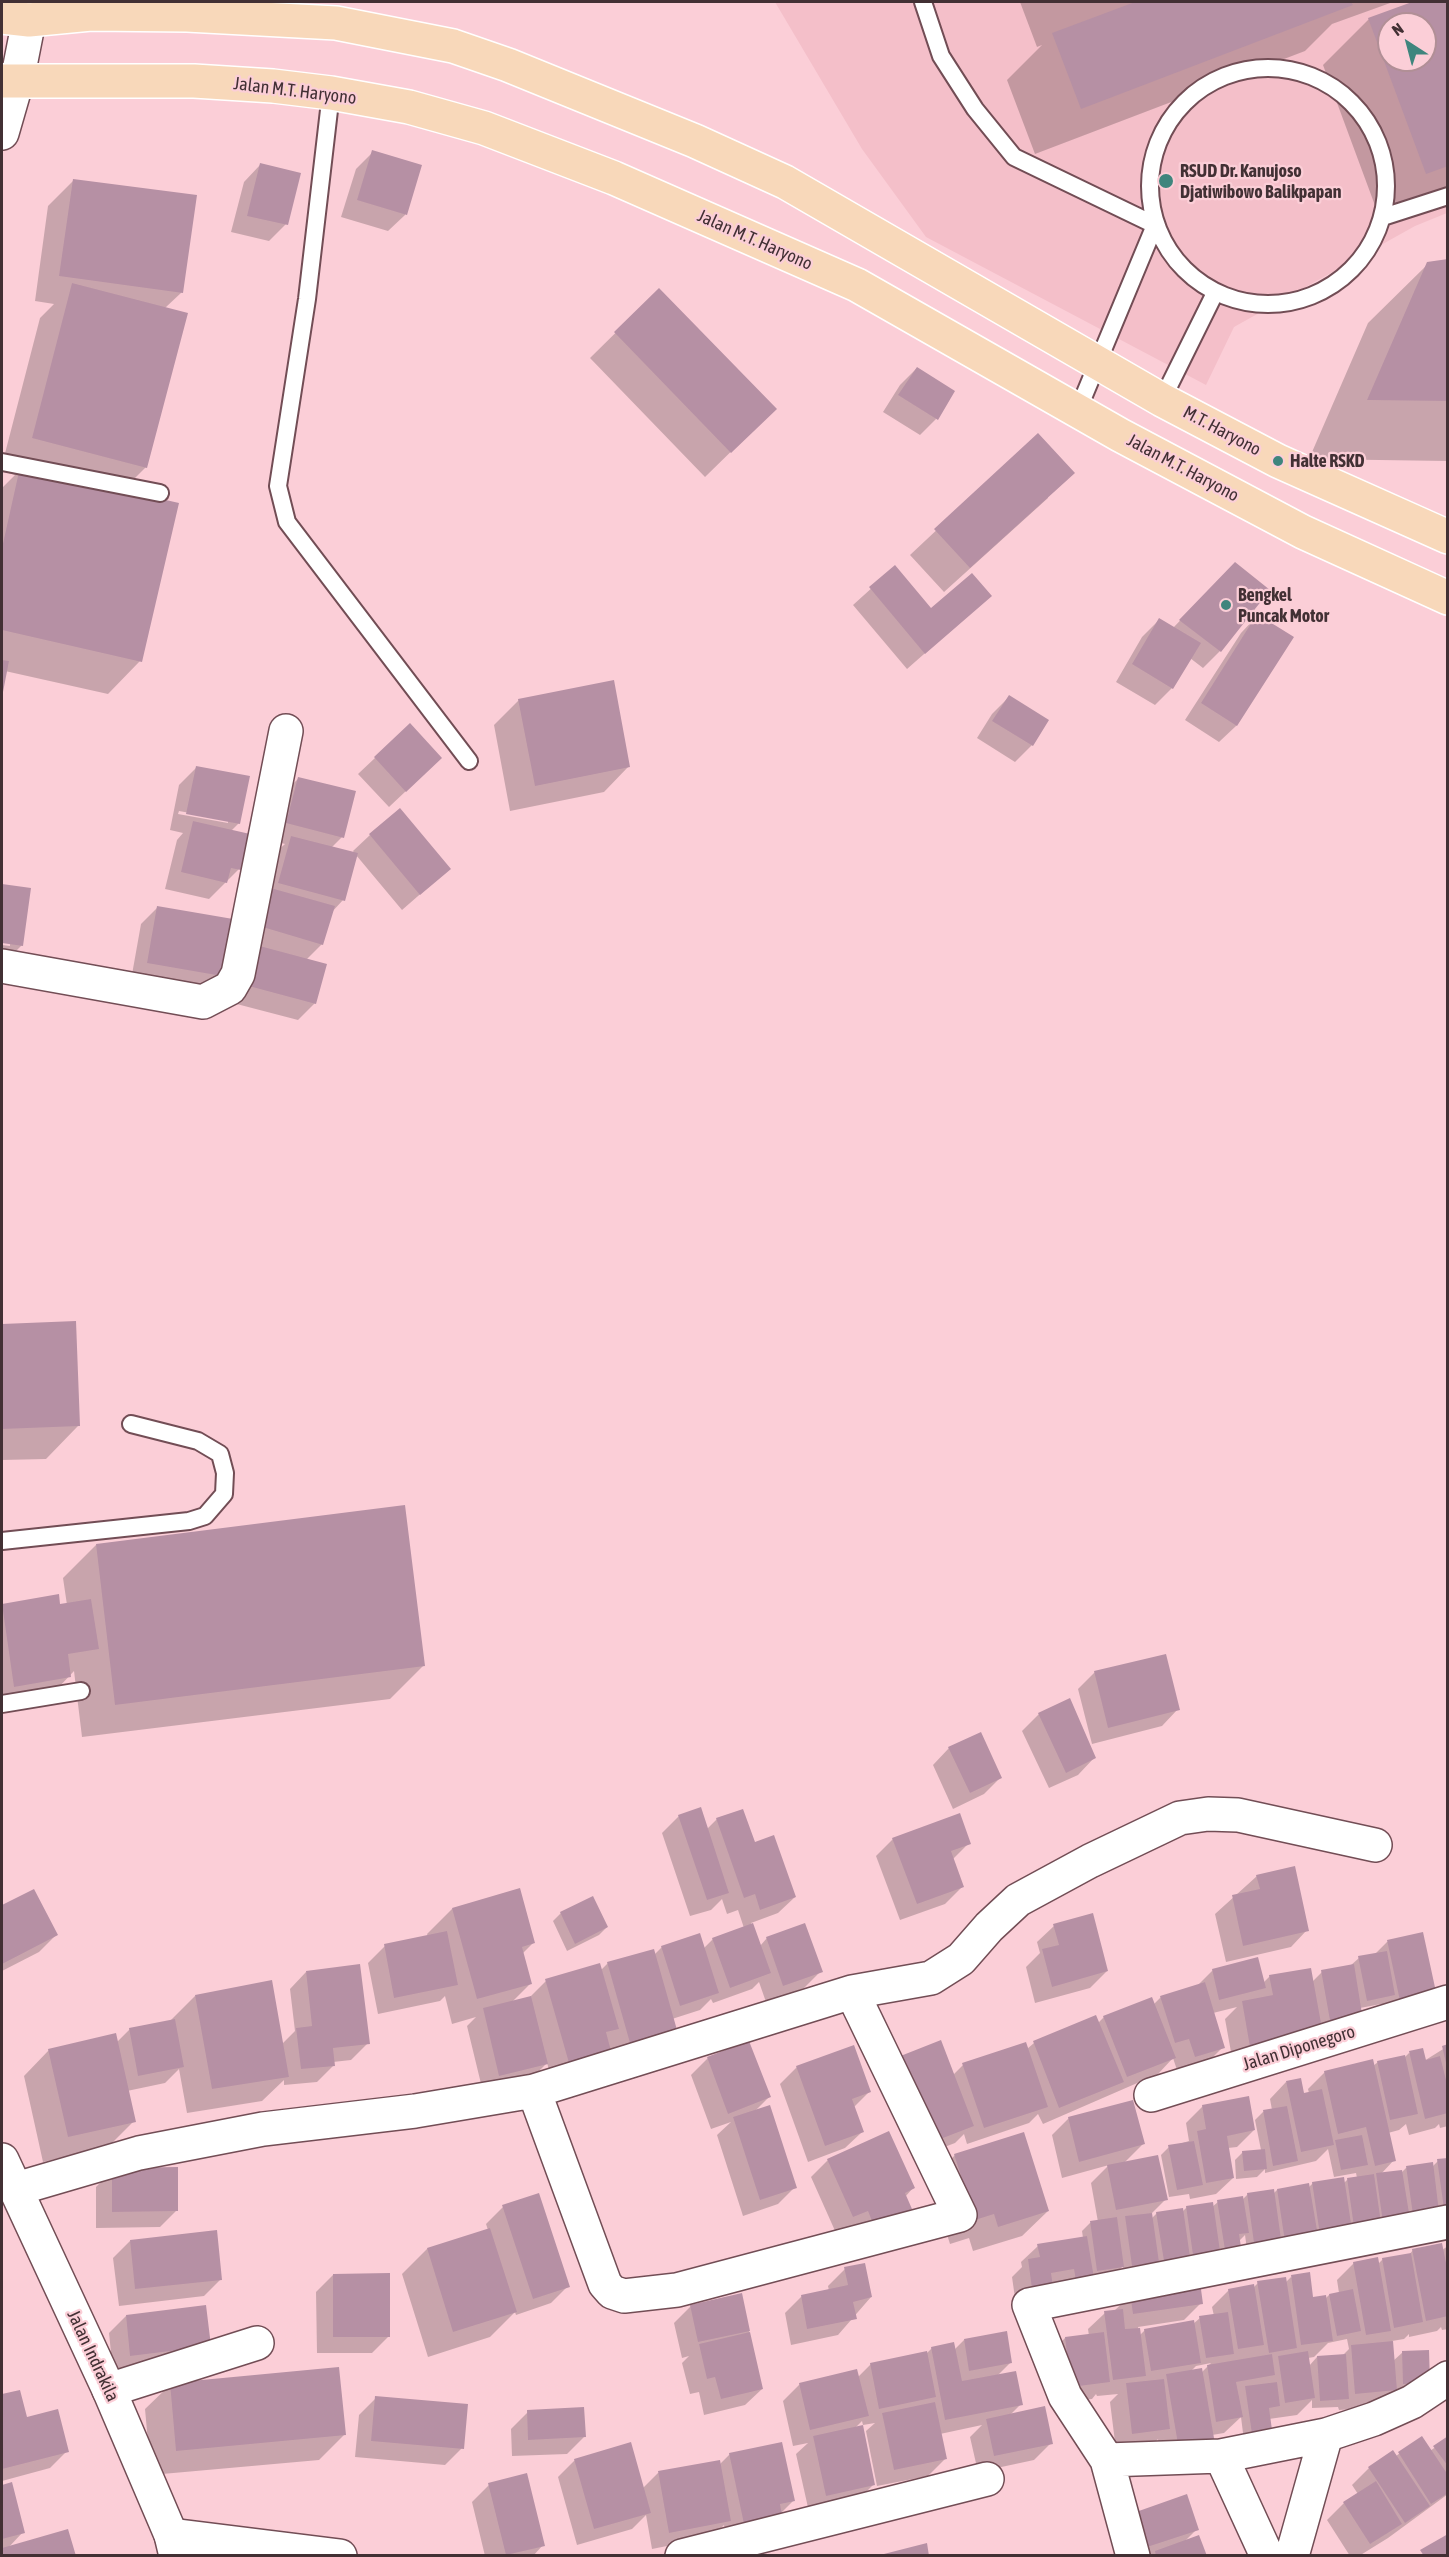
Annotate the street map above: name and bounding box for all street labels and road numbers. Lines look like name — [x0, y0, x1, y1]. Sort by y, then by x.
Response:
street label: Jalan M.T. Haryono — [232, 73, 358, 109]
street label: Jalan M.T. Haryono — [694, 205, 816, 275]
street label: M.T. Haryono — [1179, 402, 1265, 460]
street label: Jalan M.T. Haryono — [1123, 429, 1243, 507]
street label: Jalan Diponegoro — [1240, 2021, 1358, 2075]
street label: Jalan Indrakila — [62, 2307, 124, 2405]

